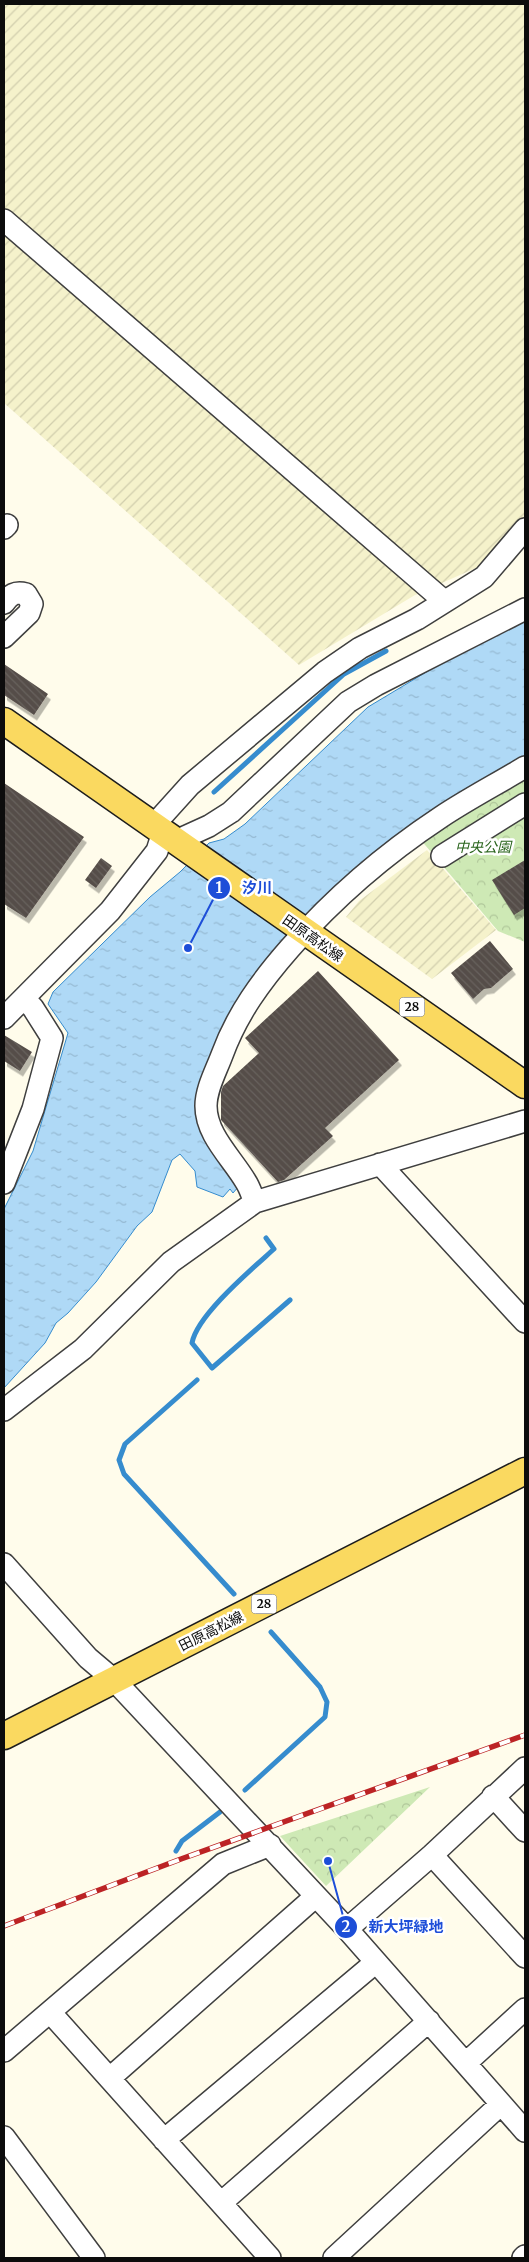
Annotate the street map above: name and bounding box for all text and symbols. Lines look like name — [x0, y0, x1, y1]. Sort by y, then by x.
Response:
park label: 中央公園 — [455, 838, 513, 856]
callout: 汐川 — [207, 873, 282, 903]
text: 1 — [216, 878, 223, 897]
text: 汐川 — [242, 878, 272, 897]
street label: 田原高松線 — [279, 911, 347, 965]
road number: 28 — [400, 998, 424, 1016]
road number: 28 — [252, 1595, 276, 1614]
street label: 田原高松線 — [176, 1607, 246, 1655]
callout: 新大坪緑地 — [334, 1912, 454, 1942]
text: 2 — [342, 1917, 351, 1936]
text: 新大坪緑地 — [368, 1917, 444, 1936]

